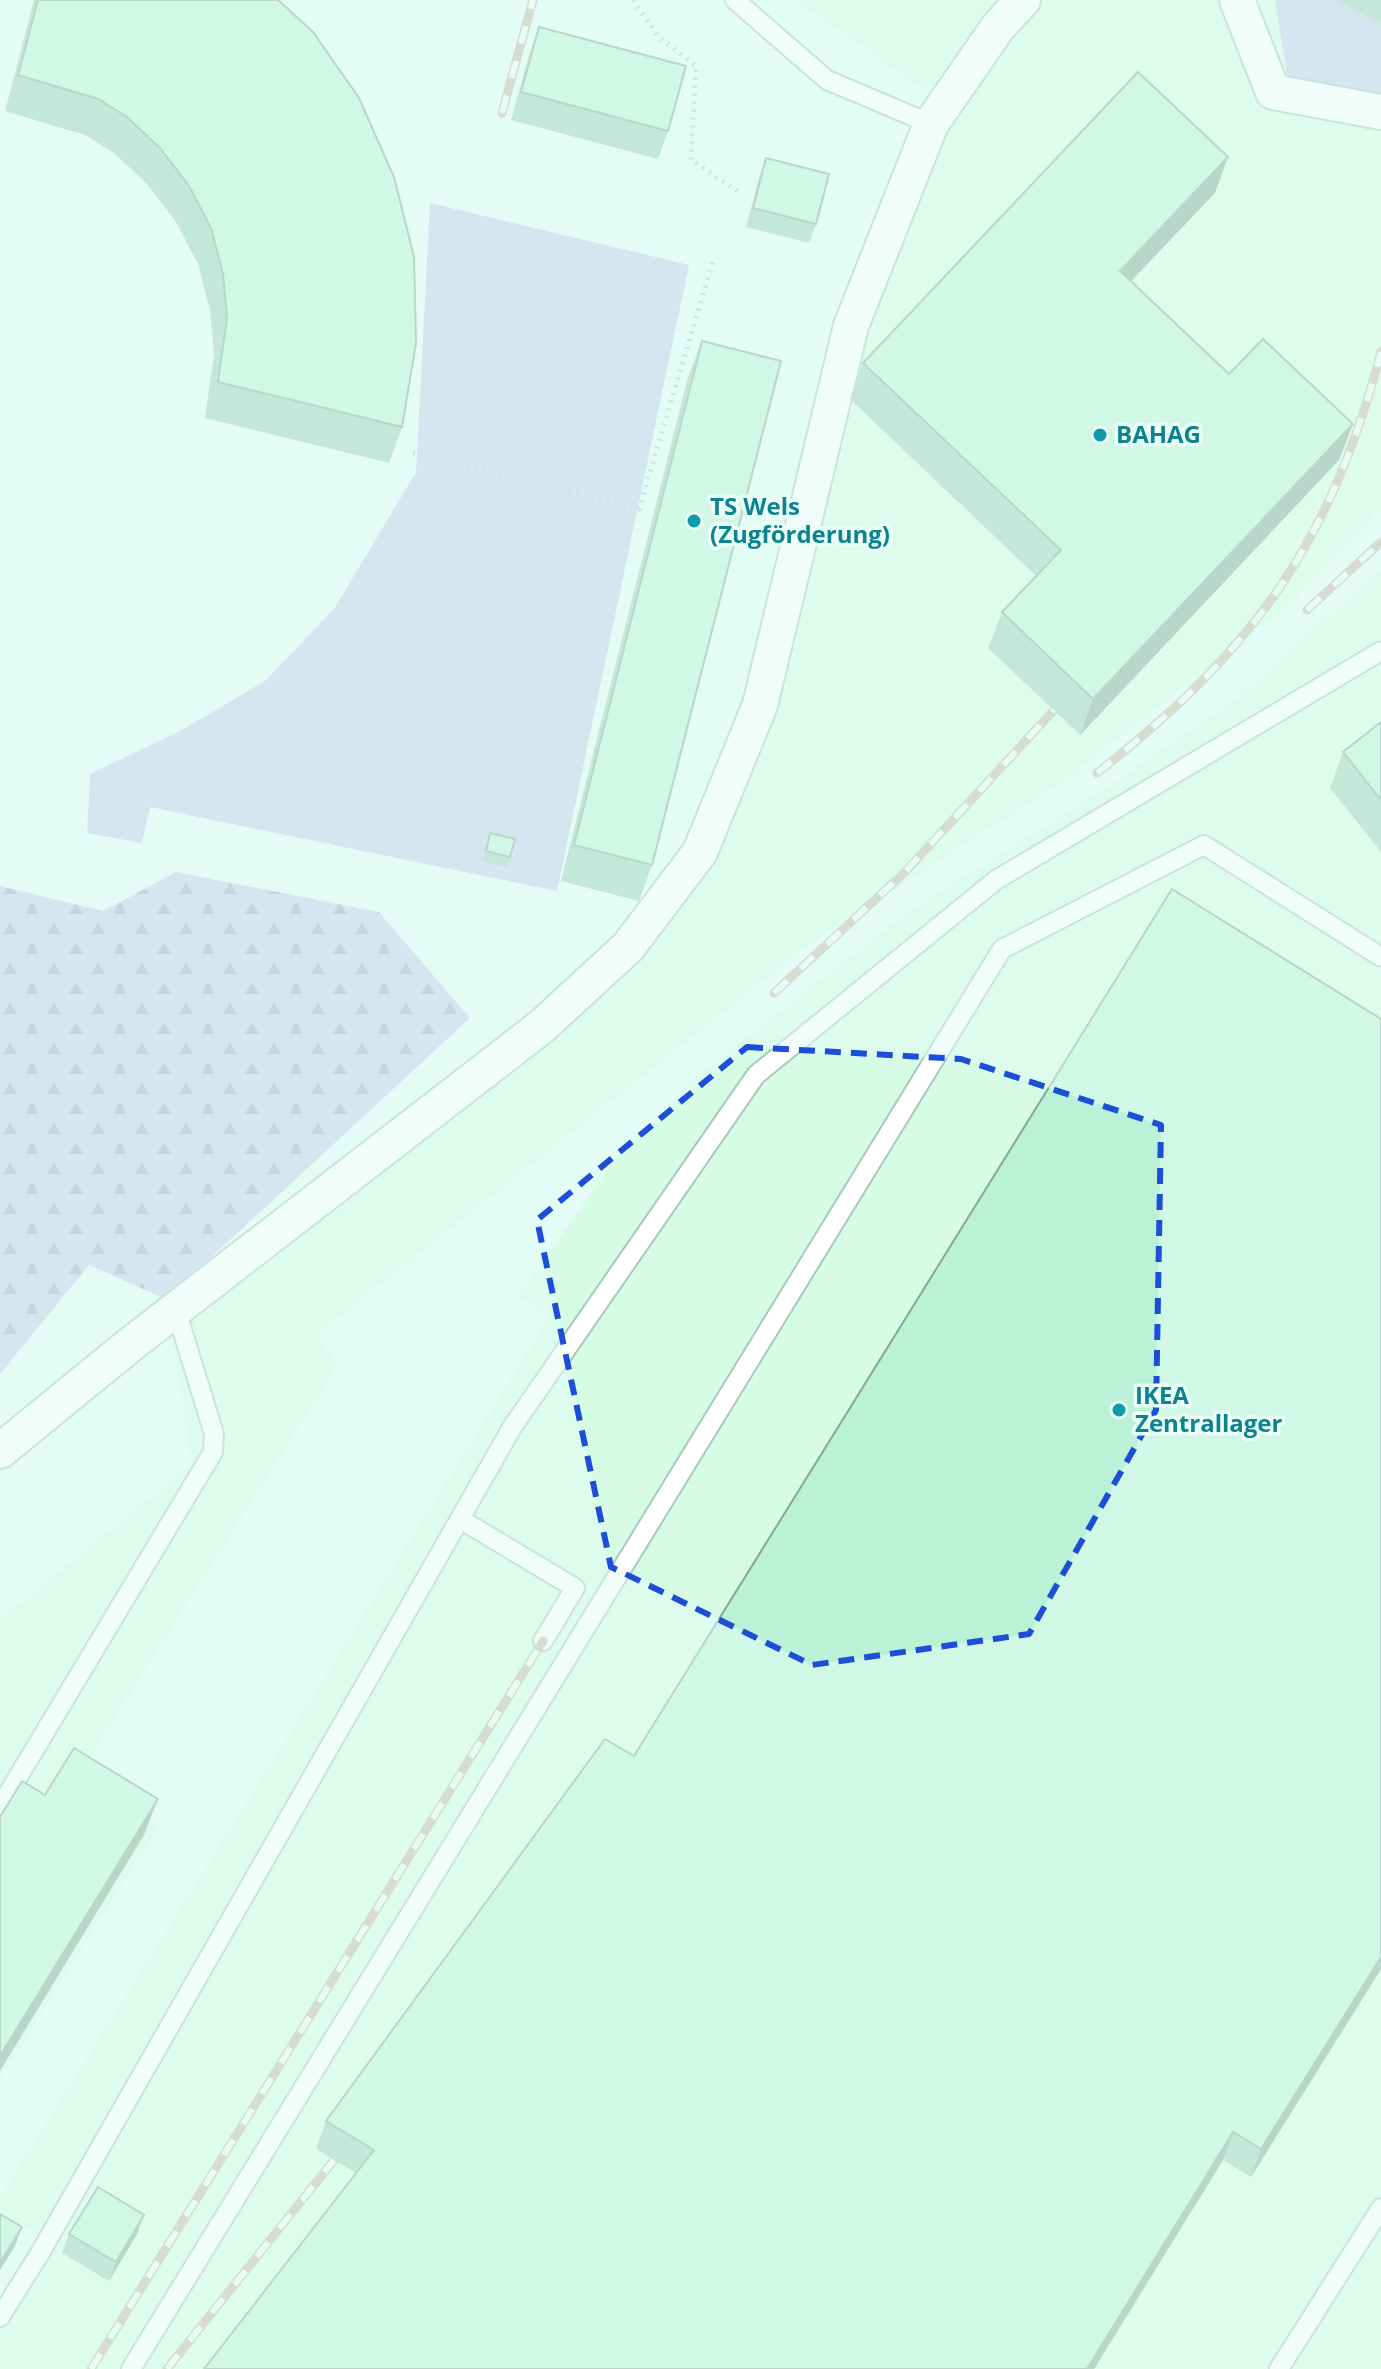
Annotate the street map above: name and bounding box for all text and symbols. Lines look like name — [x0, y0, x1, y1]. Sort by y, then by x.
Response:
place label: BAHAG — [1116, 417, 1201, 450]
marker: BAHAG — [1091, 426, 1109, 444]
place label: TS Wels (Zugförderung) — [710, 489, 890, 550]
marker: TS Wels (Zugförderung) — [685, 512, 703, 530]
place label: IKEA Zentrallager — [1135, 1378, 1283, 1439]
marker: IKEA Zentrallager — [1110, 1401, 1128, 1419]

